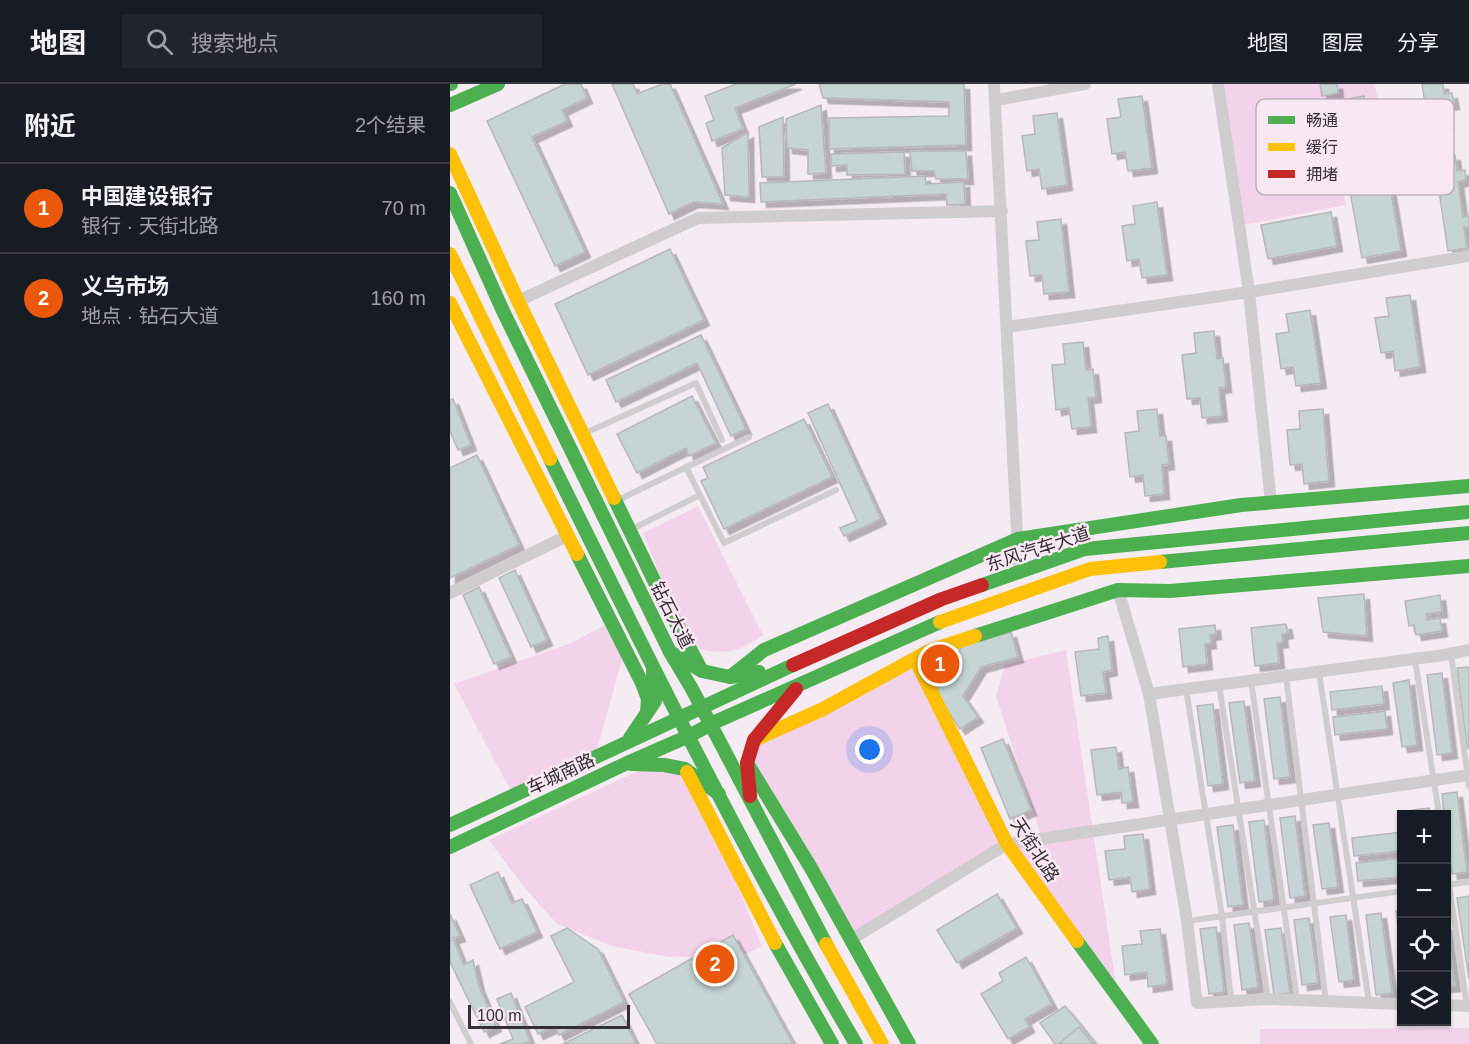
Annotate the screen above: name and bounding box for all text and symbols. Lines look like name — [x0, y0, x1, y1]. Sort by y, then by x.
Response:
search box — [122, 14, 542, 68]
icon: search — [143, 25, 176, 58]
text: 地图 — [30, 28, 86, 59]
text: 搜索地点 — [191, 31, 279, 56]
text: 地图 — [1247, 31, 1289, 54]
text: 图层 — [1322, 31, 1364, 54]
text: 分享 — [1397, 31, 1439, 54]
legend — [1256, 99, 1454, 195]
text: 附近 — [24, 111, 76, 141]
text: 畅通 — [1306, 112, 1338, 129]
text: 2个结果 — [355, 114, 426, 136]
text: 缓行 — [1306, 139, 1338, 156]
text: 拥堵 — [1306, 166, 1338, 183]
text: 中国建设银行 — [81, 184, 213, 209]
text: 1 — [38, 197, 49, 219]
text: 70 m — [382, 197, 426, 219]
text: 银行 · 天街北路 — [81, 215, 219, 237]
text: 义乌市场 — [81, 274, 169, 299]
text: 2 — [38, 287, 49, 309]
text: 160 m — [370, 287, 426, 309]
text: 地点 · 钻石大道 — [81, 305, 219, 327]
street label: 东风汽车大道 — [984, 523, 1092, 575]
street label: 钻石大道 — [647, 578, 697, 652]
pin: 1 — [920, 642, 960, 686]
your location — [855, 735, 884, 764]
street label: 车城南路 — [524, 750, 598, 798]
map controls — [1397, 810, 1451, 1026]
button: + — [1397, 810, 1451, 864]
street label: 天街北路 — [1007, 814, 1063, 886]
button: − — [1397, 864, 1451, 918]
button: locate — [1397, 918, 1451, 972]
pin: 2 — [696, 942, 734, 986]
button: layers — [1397, 972, 1451, 1026]
scale bar — [468, 1002, 630, 1030]
text: 100 m — [477, 1007, 521, 1024]

